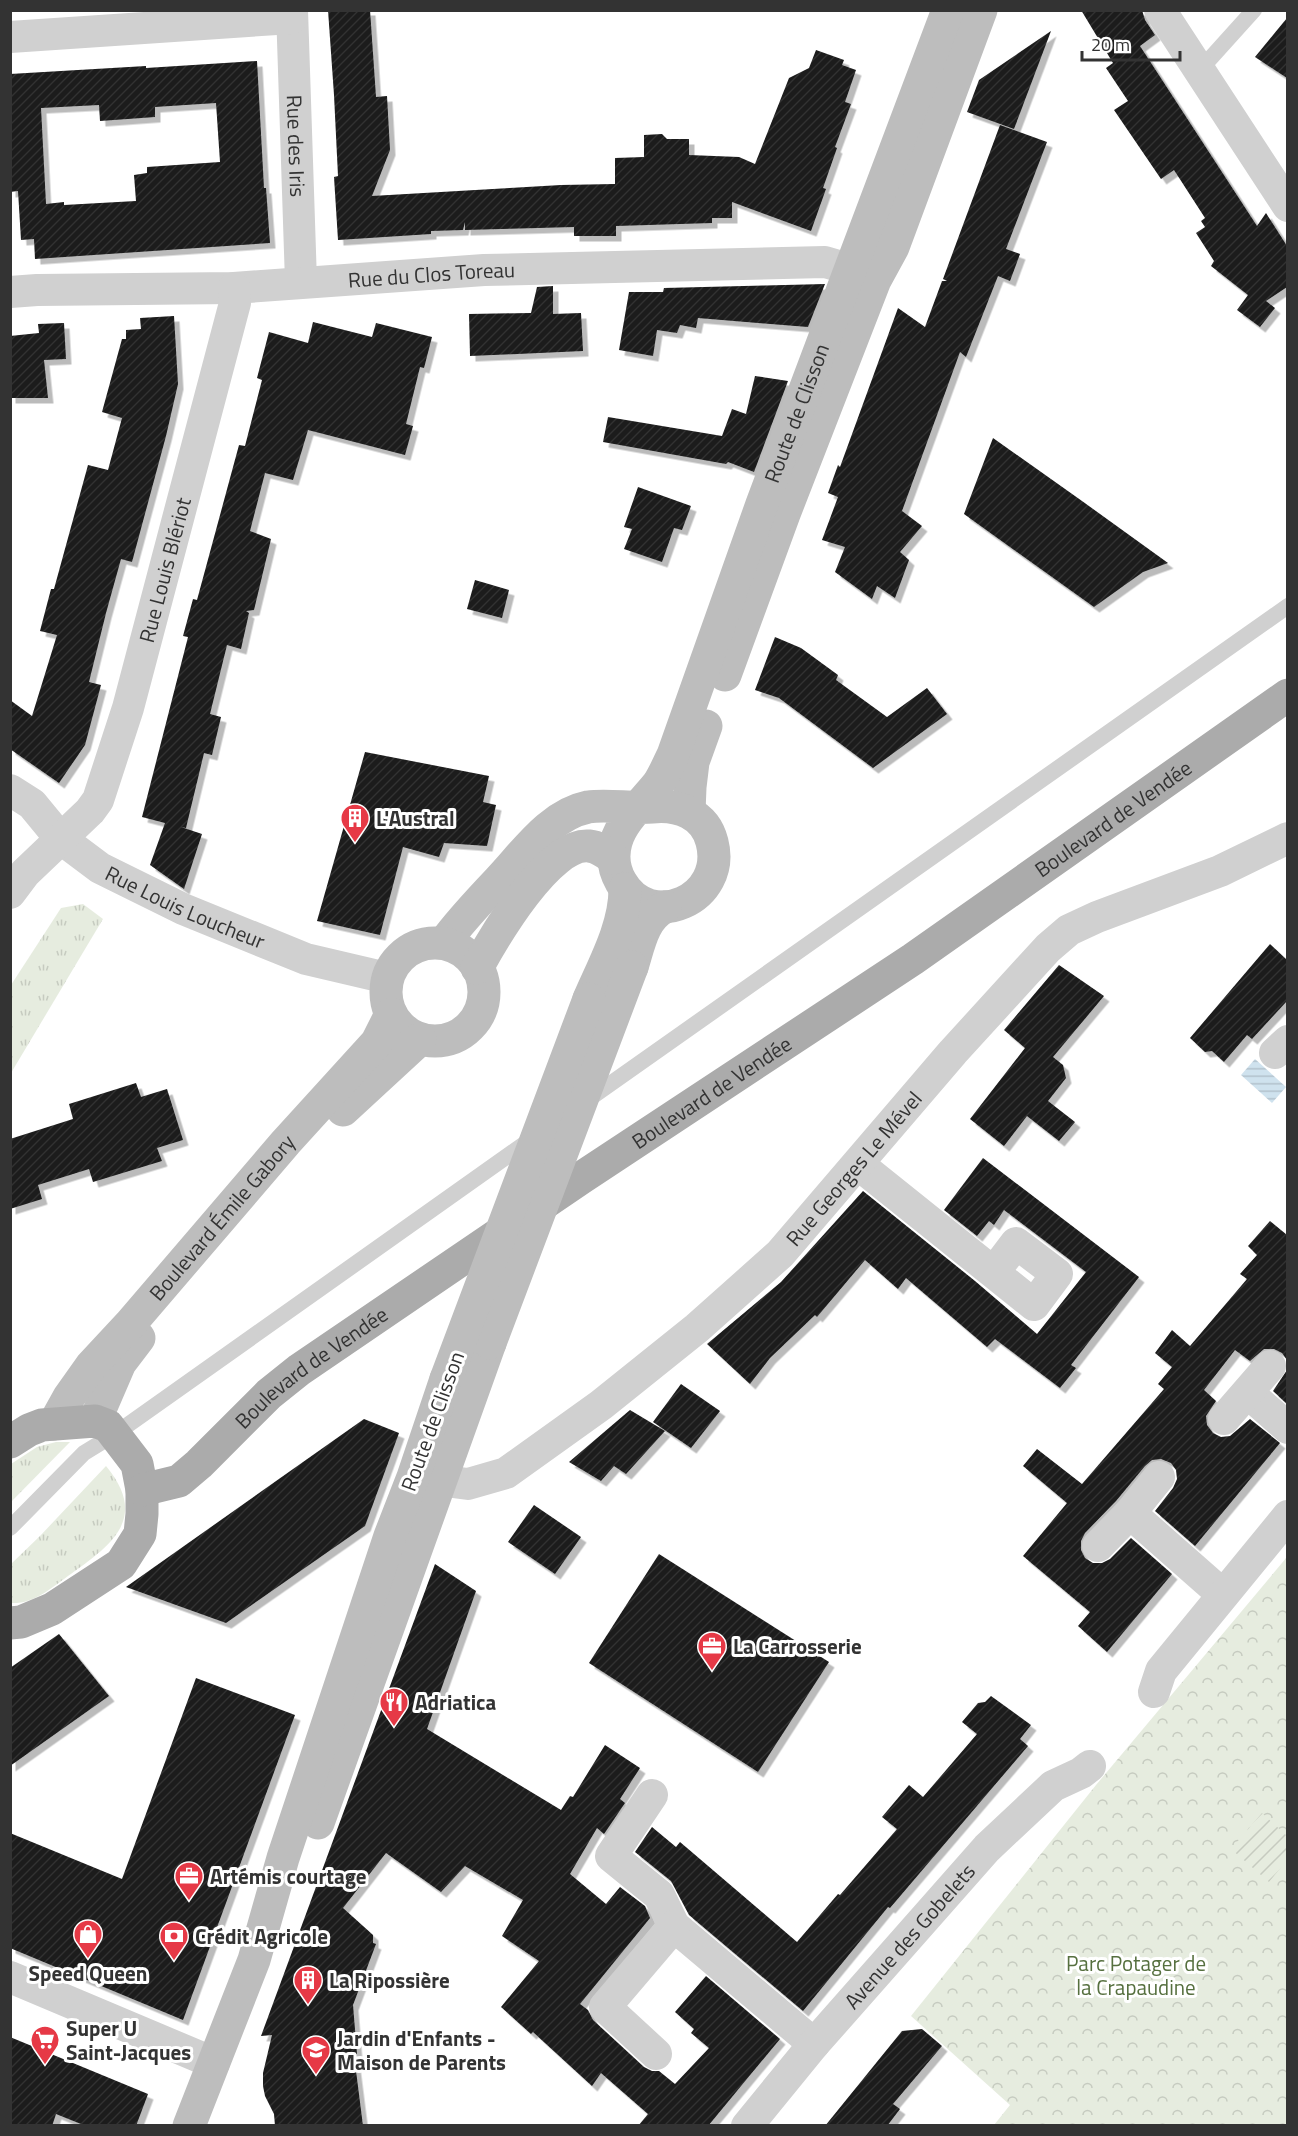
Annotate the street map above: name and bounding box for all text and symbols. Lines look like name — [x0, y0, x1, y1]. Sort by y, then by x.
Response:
scale bar — [1082, 24, 1180, 62]
text: 20 m — [1091, 31, 1130, 58]
street label: Rue des Iris — [279, 94, 314, 198]
street label: Rue du Clos Toreau — [347, 253, 515, 296]
street label: Route de Clisson — [755, 339, 837, 487]
street label: Rue Louis Blériot — [130, 493, 199, 646]
street label: Boulevard de Vendée — [1028, 752, 1198, 885]
building icon: L'Austral — [339, 802, 371, 844]
place label: L'Austral — [376, 802, 455, 834]
street label: Rue Louis Loucheur — [100, 857, 270, 957]
street label: Boulevard de Vendée — [625, 1028, 798, 1157]
street label: Rue Georges Le Mével — [778, 1084, 929, 1253]
street label: Boulevard Émile Gabory — [141, 1127, 302, 1308]
street label: Boulevard de Vendée — [227, 1298, 394, 1436]
street label: Route de Clisson — [392, 1347, 472, 1495]
office icon: La Carrosserie — [696, 1630, 728, 1672]
place label: La Carrosserie — [733, 1630, 862, 1662]
restaurant icon: Adriatica — [378, 1686, 410, 1728]
place label: Adriatica — [415, 1686, 496, 1718]
street label: Avenue des Gobelets — [836, 1856, 982, 2016]
office icon: Artémis courtage — [173, 1860, 205, 1902]
place label: Artémis courtage — [210, 1860, 367, 1892]
shop icon: Speed Queen — [72, 1918, 104, 1960]
bank icon: Crédit Agricole — [158, 1920, 190, 1962]
place label: Crédit Agricole — [195, 1920, 328, 1952]
park label: Parc Potager de la Crapaudine — [1066, 1947, 1206, 2003]
place label: Speed Queen — [29, 1957, 147, 1989]
building icon: La Ripossière — [292, 1964, 324, 2006]
place label: La Ripossière — [329, 1964, 450, 1996]
place label: Super U Saint-Jacques — [66, 2012, 191, 2068]
place label: Jardin d'Enfants - Maison de Parents — [337, 2022, 506, 2078]
supermarket icon: Super U Saint-Jacques — [29, 2024, 61, 2066]
school or university icon: Jardin d'Enfants - Maison de Parents — [300, 2034, 332, 2076]

